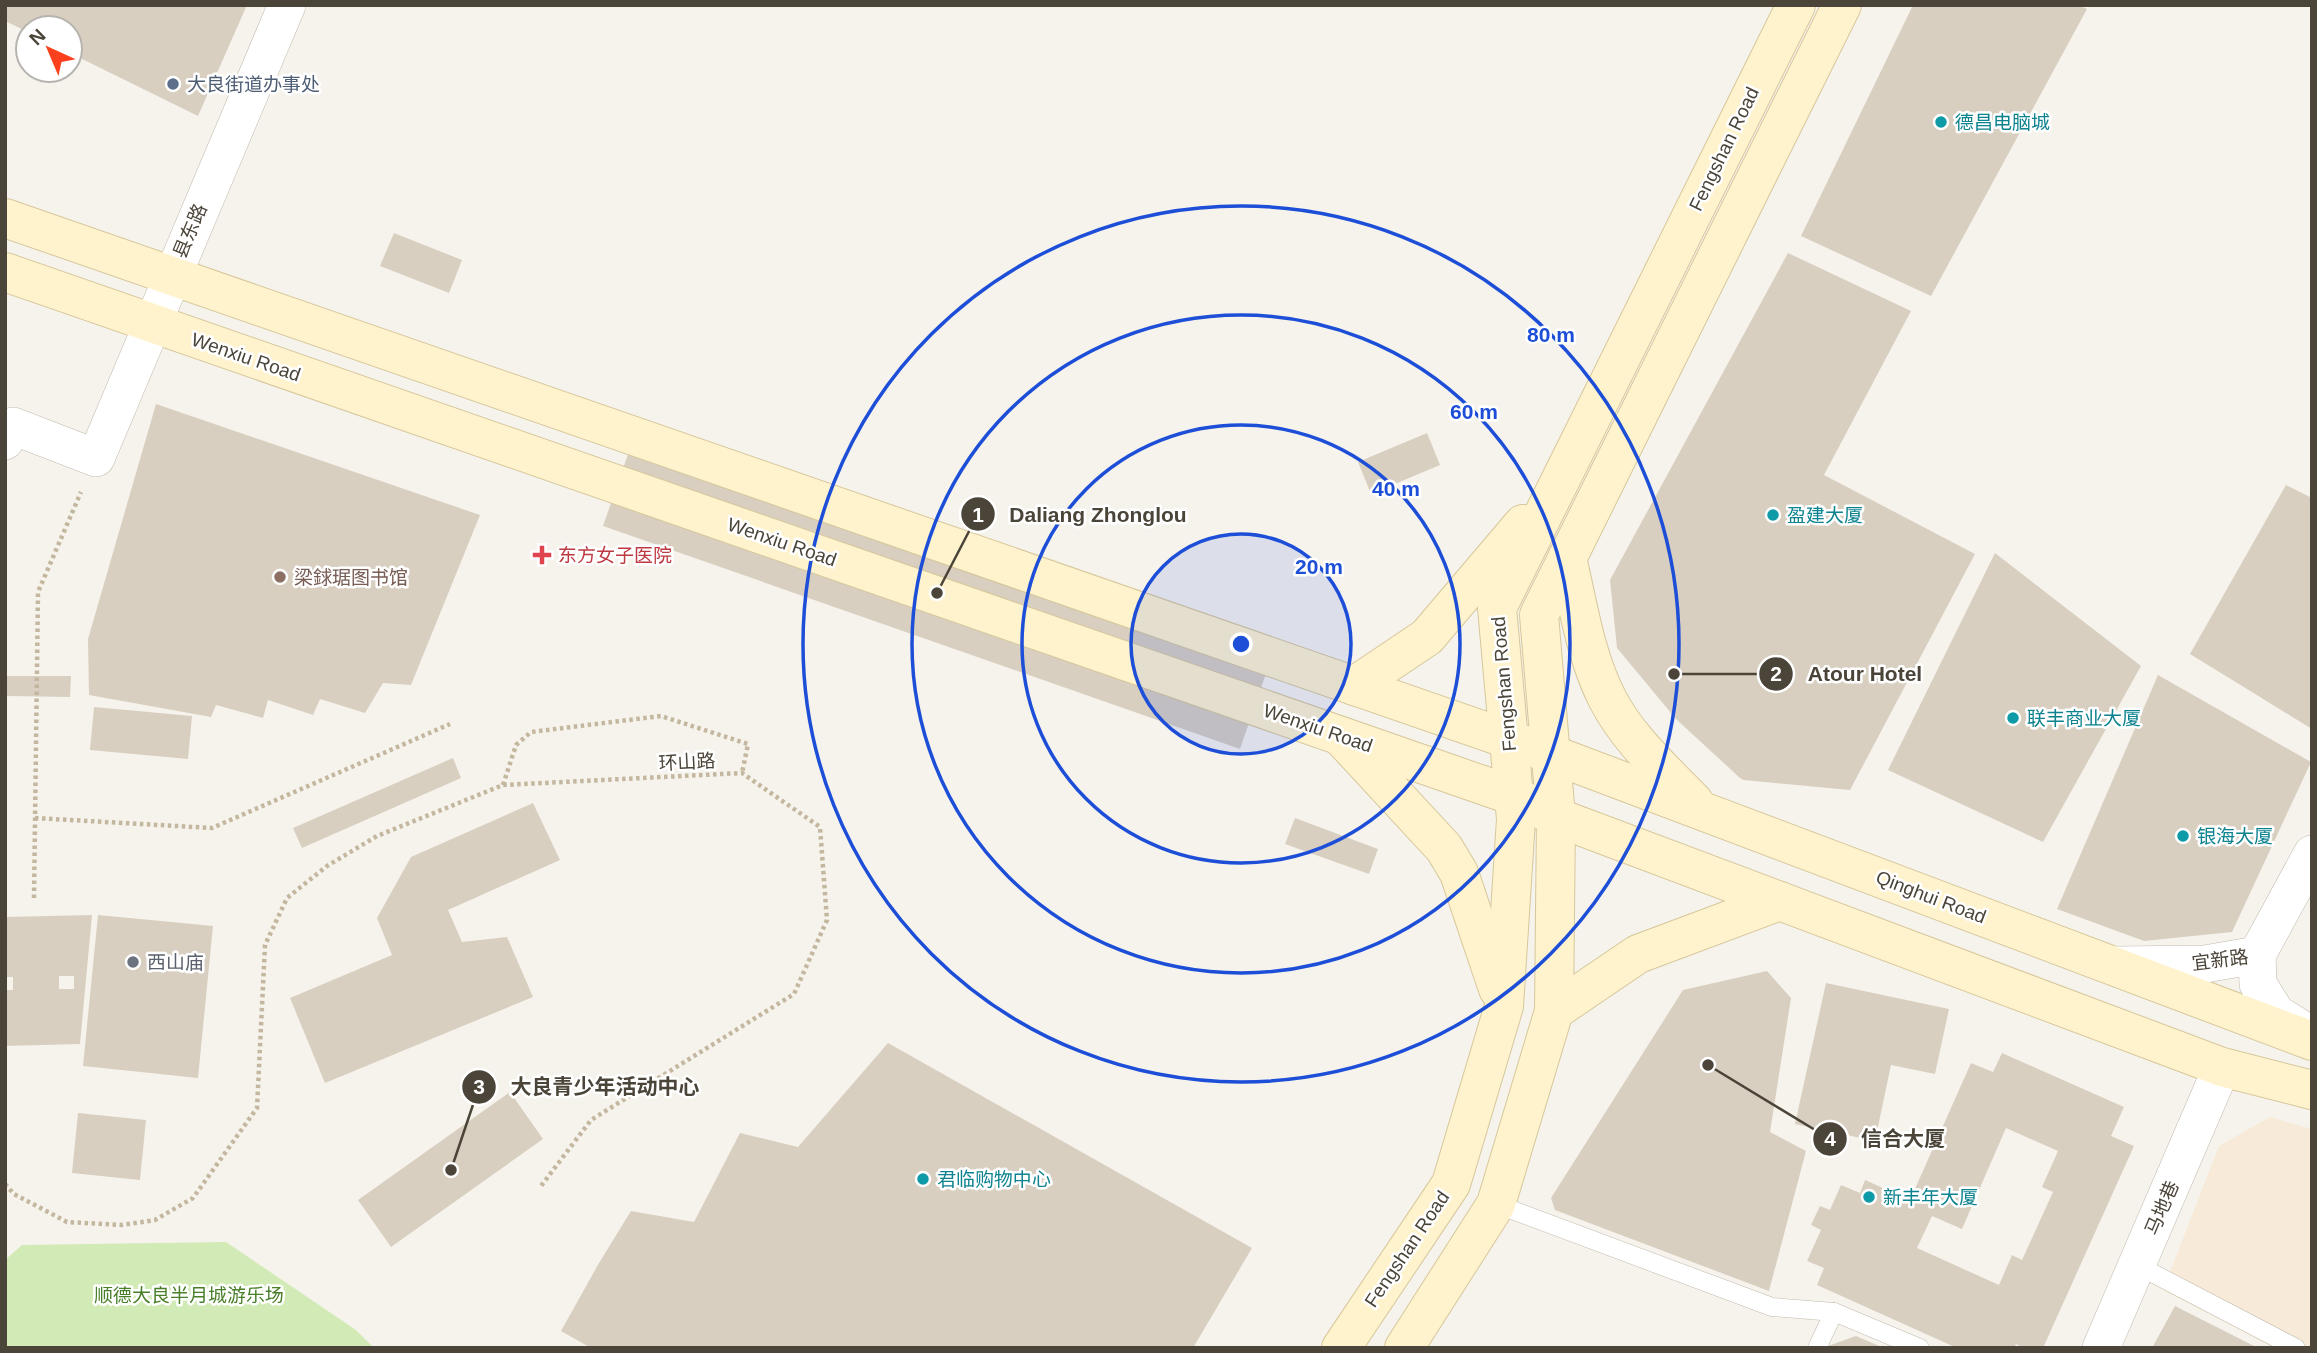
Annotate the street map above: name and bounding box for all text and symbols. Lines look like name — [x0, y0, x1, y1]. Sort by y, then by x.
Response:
north arrow — [14, 14, 84, 84]
text: N — [25, 25, 50, 49]
place label: 大良街道办事处 — [187, 74, 320, 95]
marker: 大良街道办事处 — [165, 76, 181, 92]
street label: Fengshan Road — [1685, 84, 1763, 214]
place label: 德昌电脑城 — [1955, 112, 2050, 133]
marker: 德昌电脑城 — [1933, 114, 1949, 130]
street label: 县东路 — [169, 201, 211, 261]
text: 80 m — [1527, 323, 1575, 346]
street label: Wenxiu Road — [189, 329, 303, 385]
text: 60 m — [1450, 400, 1498, 423]
text: 40 m — [1372, 477, 1420, 500]
callout: Daliang Zhonglou — [960, 493, 1201, 535]
text: 1 — [972, 503, 984, 526]
text: Daliang Zhonglou — [1009, 503, 1187, 526]
place label: 盈建大厦 — [1787, 505, 1863, 526]
marker: 盈建大厦 — [1765, 507, 1781, 523]
street label: Wenxiu Road — [725, 514, 839, 570]
marker: 东方女子医院 — [532, 545, 552, 565]
place label: 东方女子医院 — [558, 545, 672, 566]
text: 20 m — [1295, 555, 1343, 578]
place label: 梁銶琚图书馆 — [294, 567, 408, 588]
marker: 梁銶琚图书馆 — [272, 569, 288, 585]
street label: Fengshan Road — [1488, 616, 1520, 752]
centre of rings — [1229, 632, 1253, 656]
callout: Atour Hotel — [1758, 653, 1936, 695]
text: 2 — [1770, 662, 1782, 685]
text: Atour Hotel — [1808, 662, 1922, 685]
street label: Wenxiu Road — [1261, 700, 1375, 756]
place label: 联丰商业大厦 — [2027, 708, 2141, 729]
marker: 联丰商业大厦 — [2005, 710, 2021, 726]
street label: 环山路 — [658, 750, 716, 774]
place label: 银海大厦 — [2197, 826, 2273, 847]
marker: 银海大厦 — [2175, 828, 2191, 844]
street label: Qinghui Road — [1873, 866, 1989, 928]
street label: 宜新路 — [2190, 946, 2250, 974]
place label: 西山庙 — [147, 952, 204, 973]
marker: 西山庙 — [125, 954, 141, 970]
callout: 大良青少年活动中心 — [461, 1066, 713, 1108]
text: 3 — [473, 1075, 485, 1098]
text: 大良青少年活动中心 — [511, 1075, 700, 1098]
callout: 信合大厦 — [1812, 1118, 1959, 1160]
text: 4 — [1824, 1127, 1836, 1150]
text: 信合大厦 — [1861, 1127, 1945, 1150]
place label: 君临购物中心 — [937, 1169, 1051, 1190]
marker: 君临购物中心 — [915, 1171, 931, 1187]
street label: 马地巷 — [2141, 1178, 2183, 1238]
street label: Fengshan Road — [1360, 1187, 1454, 1311]
place label: 新丰年大厦 — [1883, 1187, 1978, 1208]
marker: 新丰年大厦 — [1861, 1189, 1877, 1205]
park label: 顺德大良半月城游乐场 — [94, 1285, 284, 1306]

